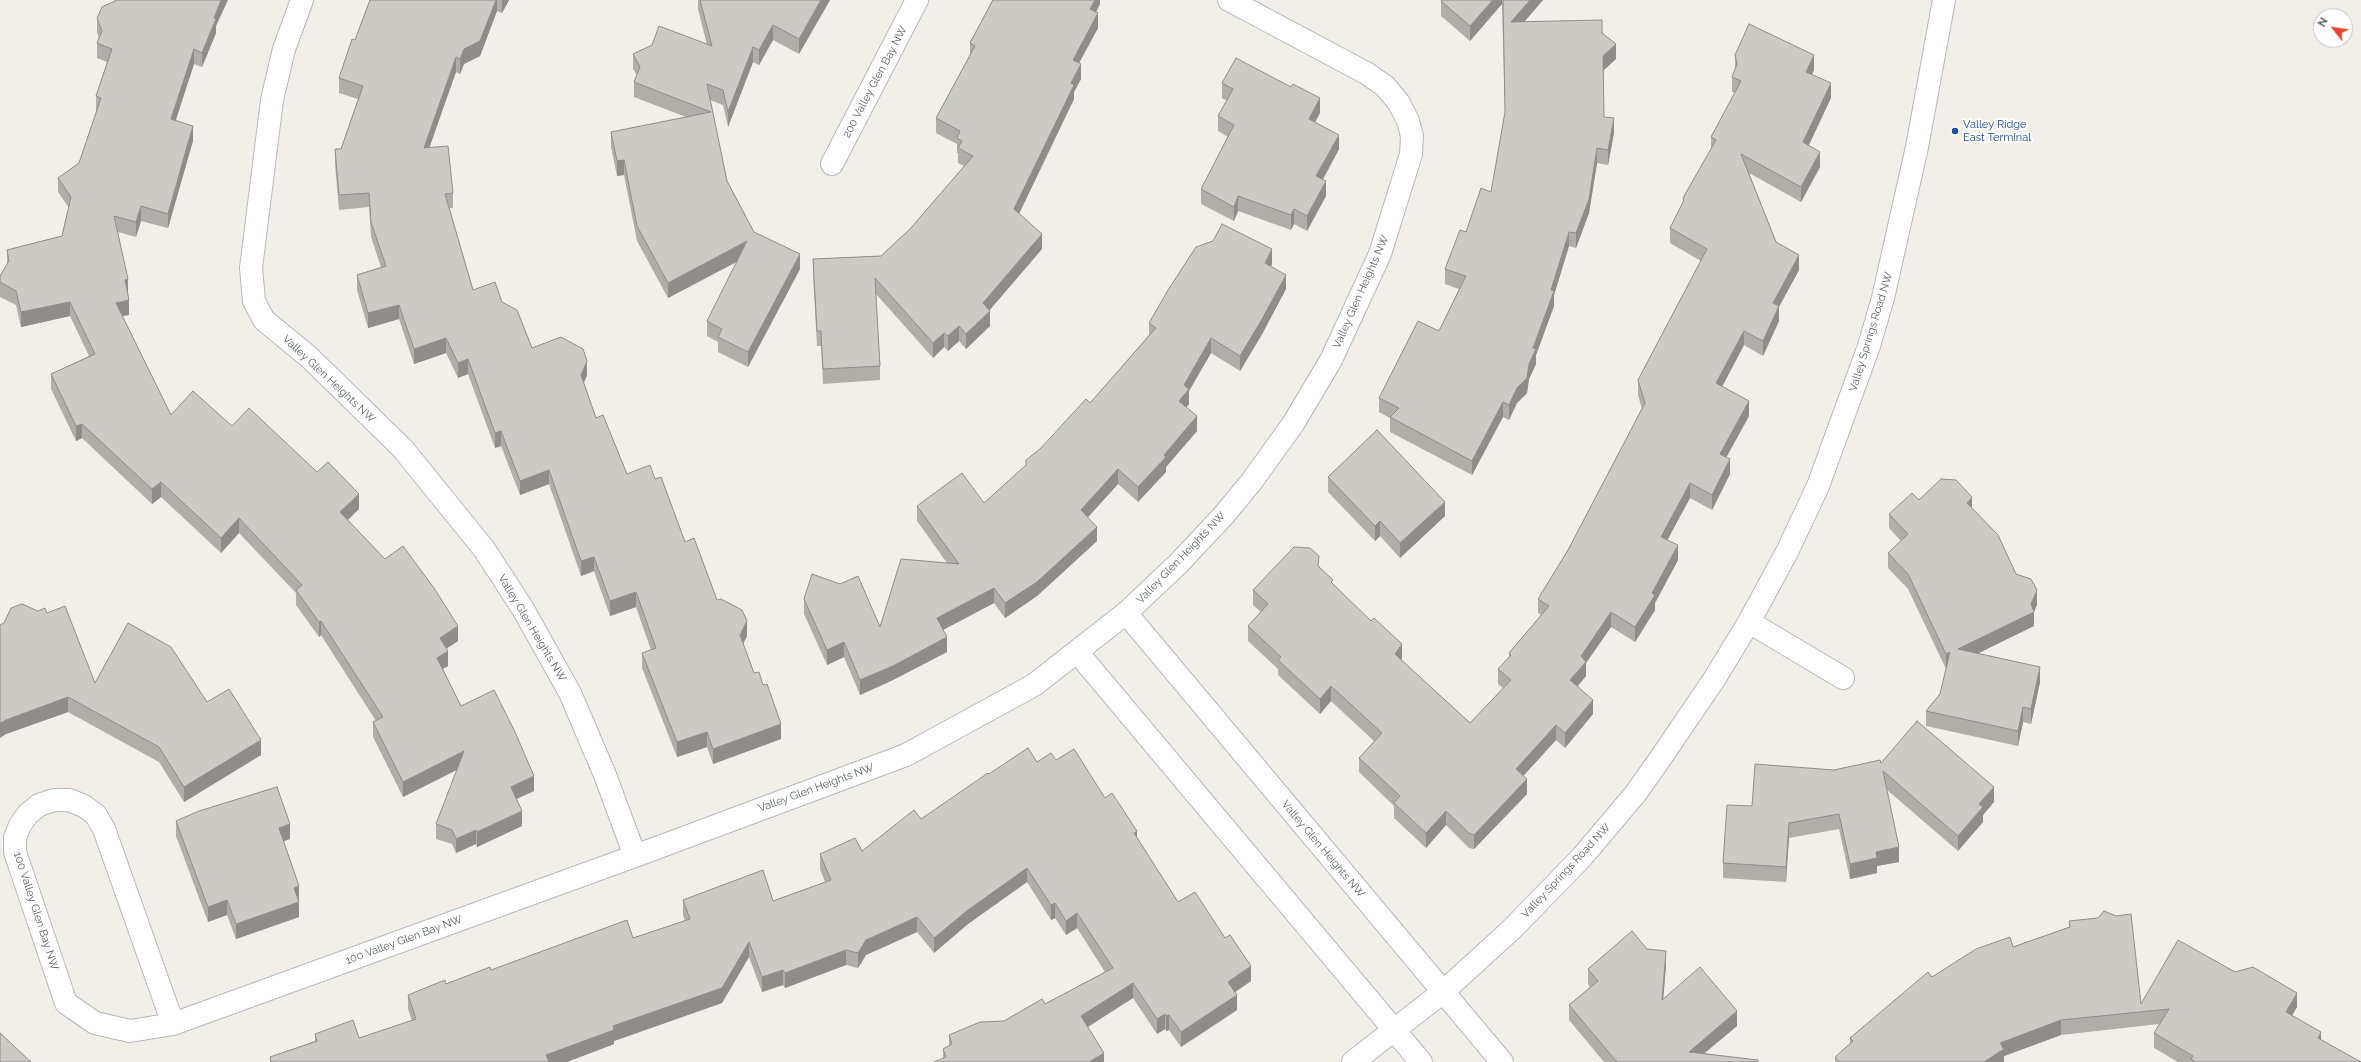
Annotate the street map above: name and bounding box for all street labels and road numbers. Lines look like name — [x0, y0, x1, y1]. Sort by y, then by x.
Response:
street label: 200 Valley Glen Bay NW — [840, 24, 910, 140]
street label: Valley Glen Heights NW — [1330, 233, 1392, 351]
street label: Valley Springs Road NW — [1847, 271, 1895, 393]
street label: Valley Glen Heights NW — [280, 332, 378, 426]
street label: Valley Glen Heights NW — [1134, 509, 1228, 607]
street label: Valley Glen Heights NW — [495, 572, 569, 684]
street label: Valley Glen Heights NW — [756, 761, 876, 815]
street label: Valley Glen Heights NW — [1279, 798, 1367, 900]
street label: Valley Springs Road NW — [1519, 821, 1613, 921]
street label: 100 Valley Glen Bay NW — [11, 850, 61, 972]
street label: 100 Valley Glen Bay NW — [344, 913, 464, 967]

